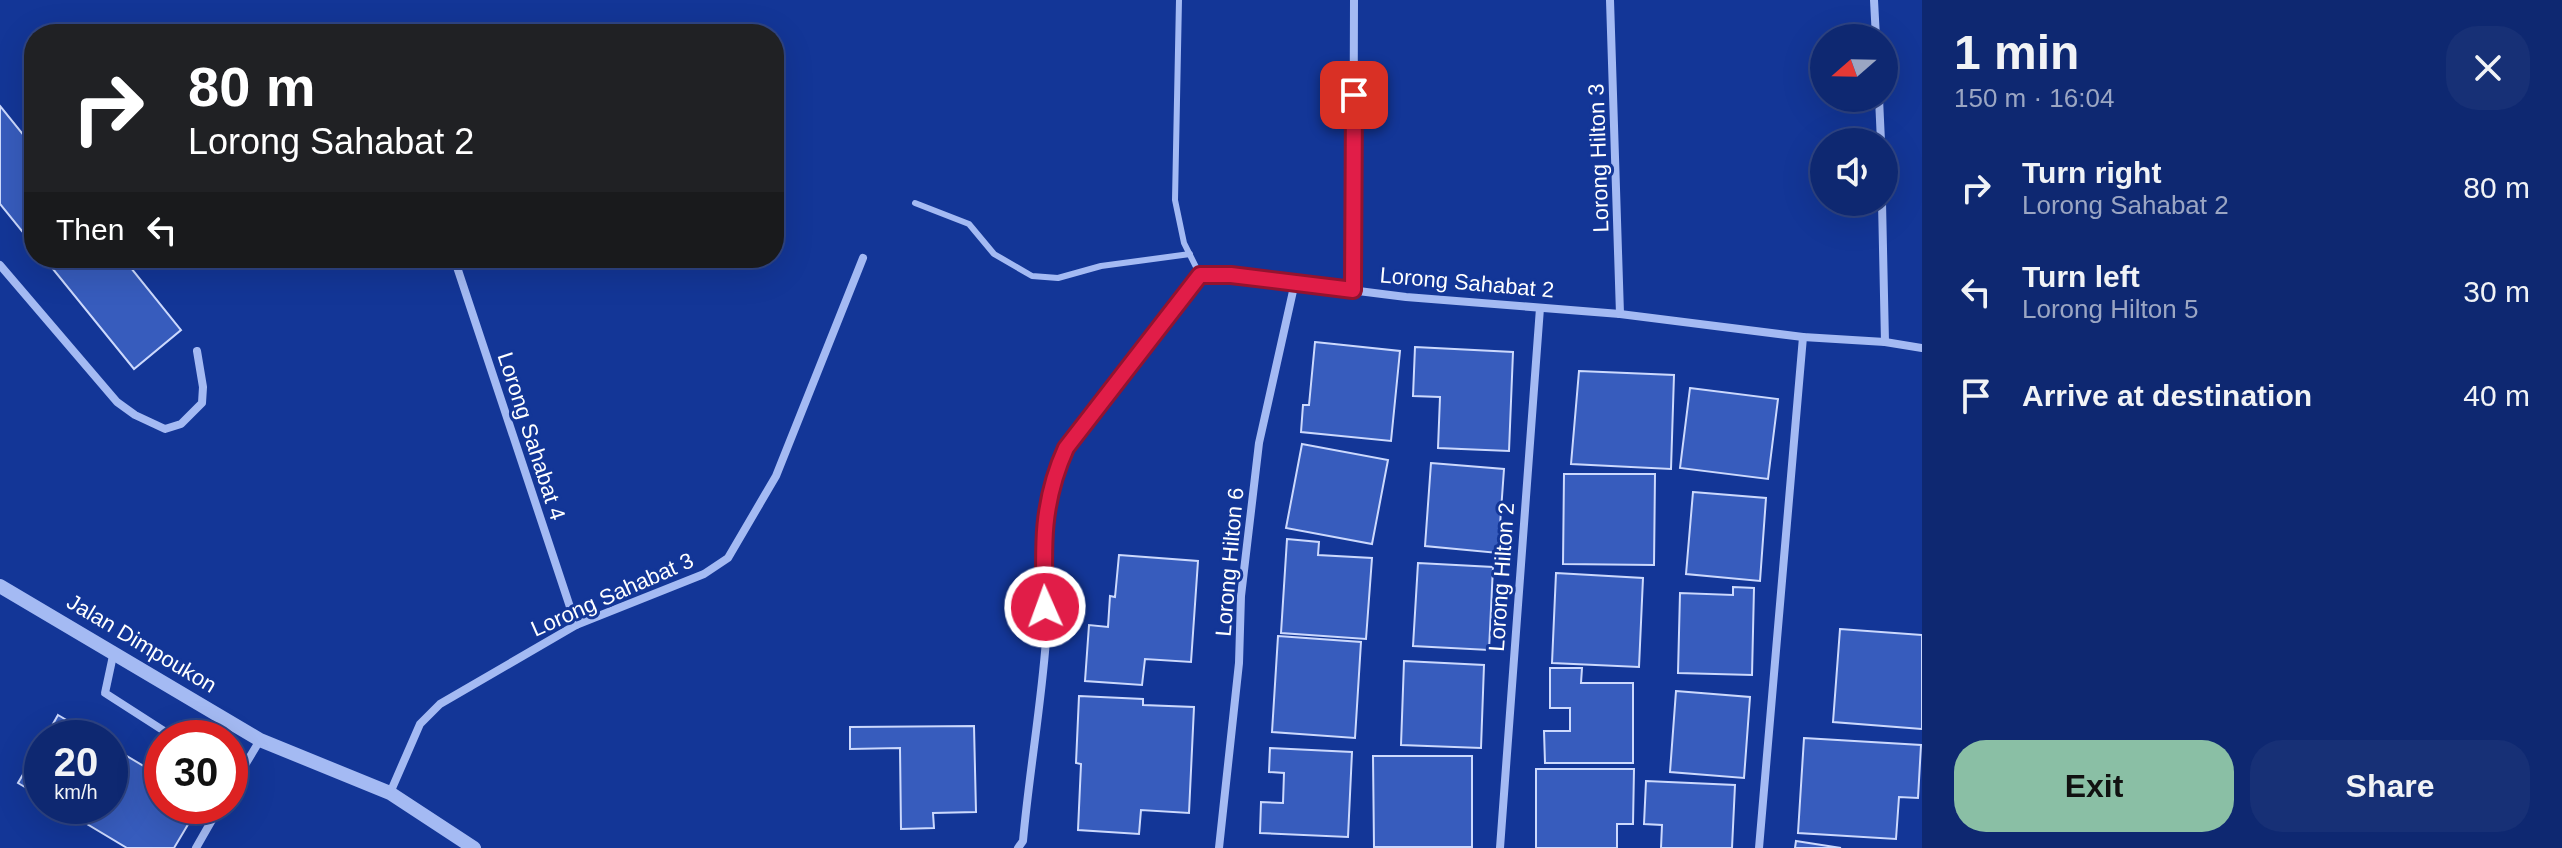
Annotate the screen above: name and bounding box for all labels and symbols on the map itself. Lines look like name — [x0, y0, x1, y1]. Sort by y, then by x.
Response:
north arrow — [1810, 24, 1898, 112]
pin — [1320, 61, 1388, 129]
street label: Lorong Hilton 3 — [1583, 83, 1614, 233]
street label: Lorong Sahabat 2 — [1379, 262, 1555, 303]
street label: Lorong Sahabat 4 — [493, 349, 570, 523]
street label: Lorong Hilton 6 — [1211, 487, 1248, 637]
street label: Lorong Hilton 2 — [1484, 502, 1519, 652]
street label: Lorong Sahabat 3 — [527, 547, 697, 641]
position arrow — [1003, 565, 1087, 649]
street label: Jalan Dimpoukon — [62, 589, 221, 698]
speed limit sign: 30 — [144, 720, 248, 824]

